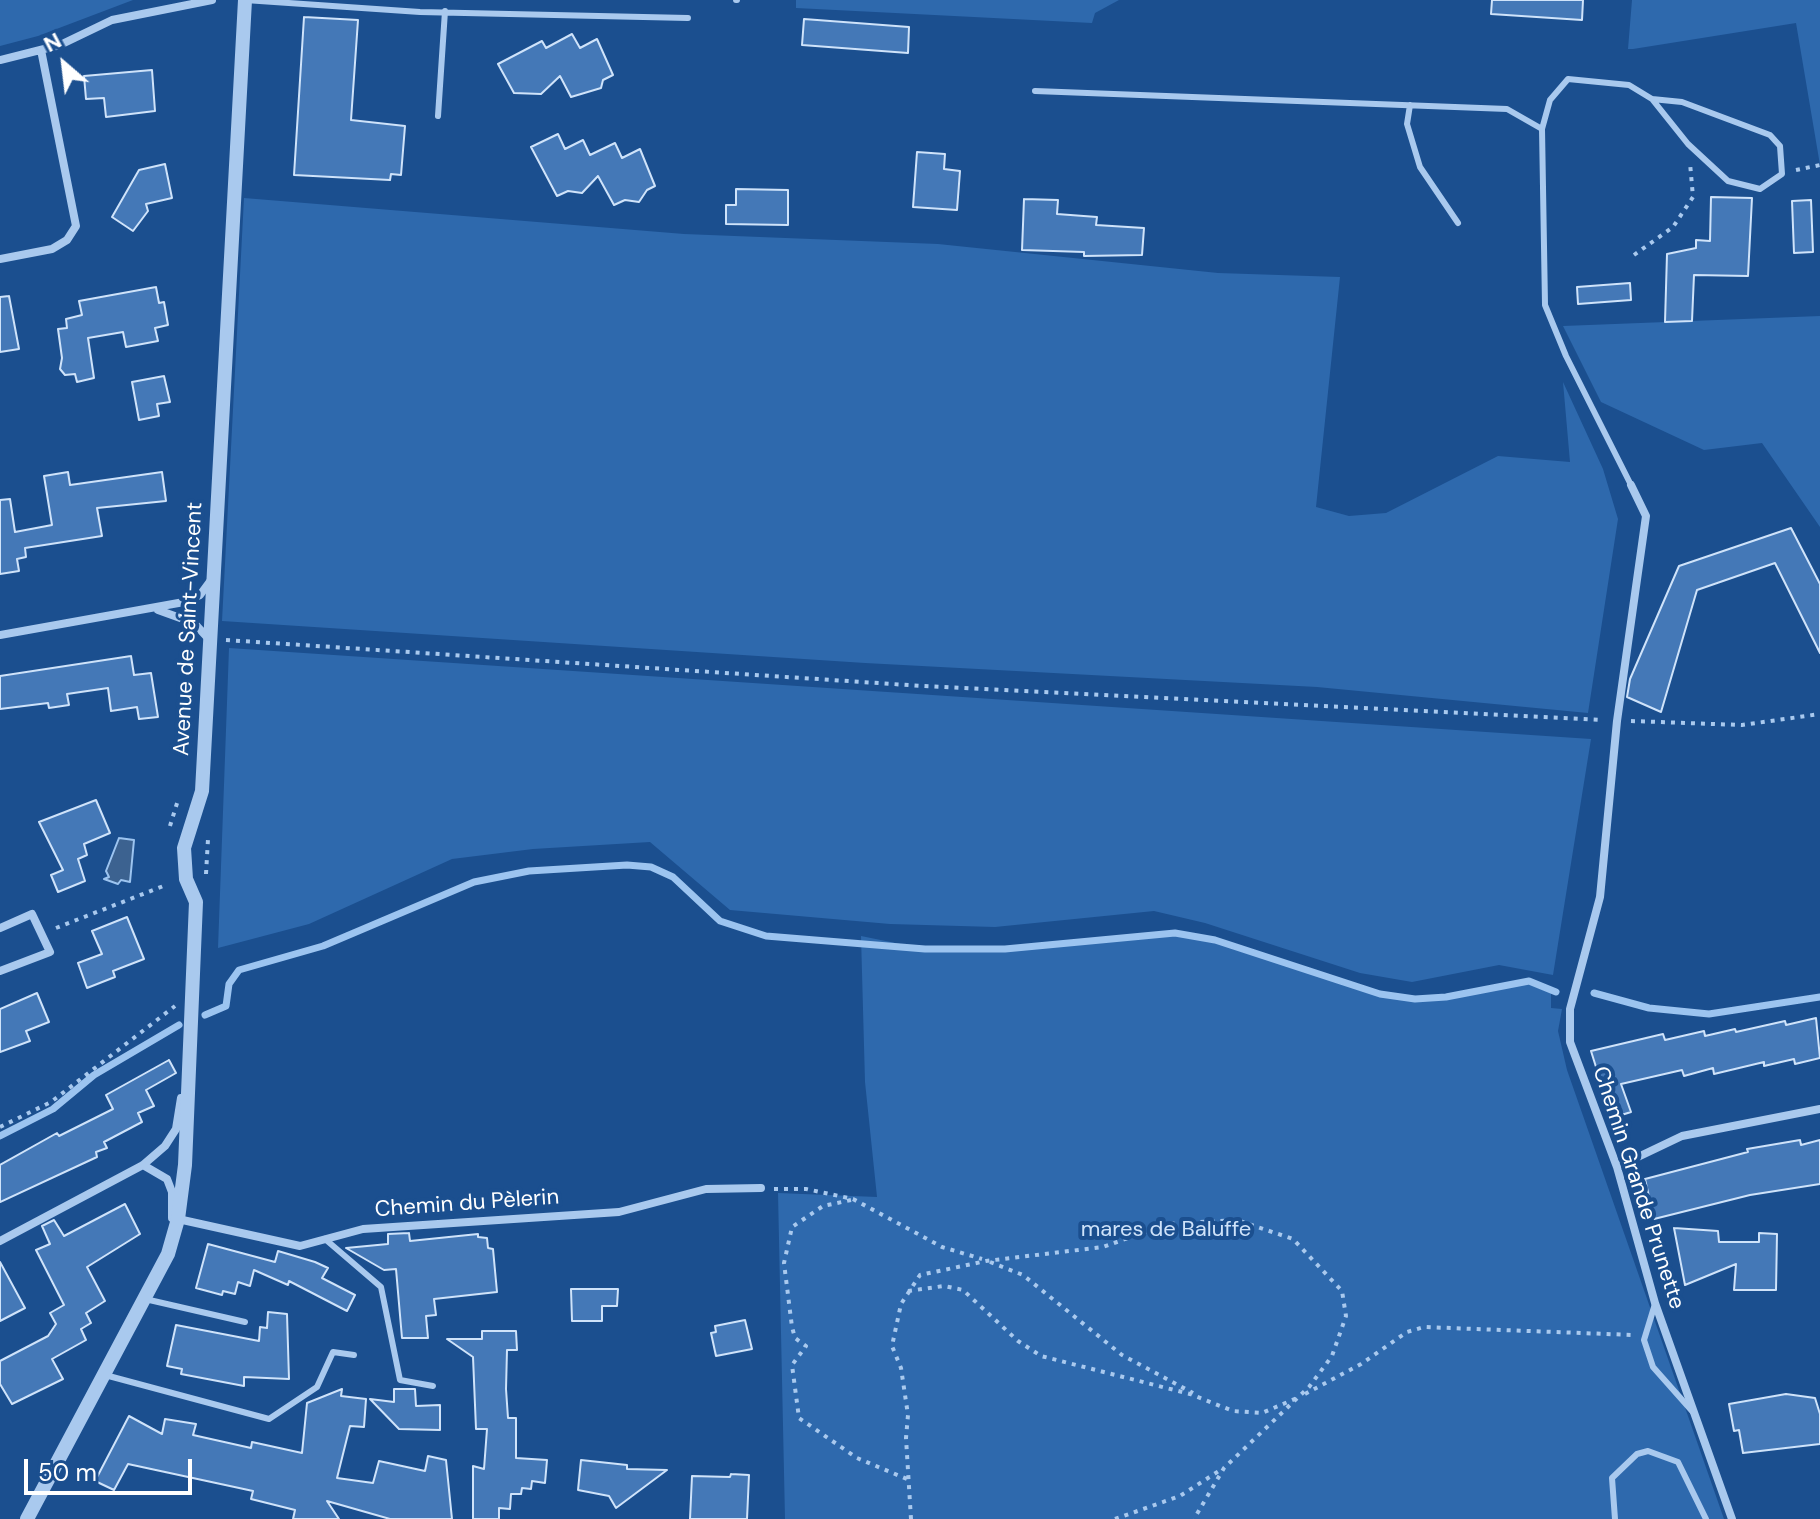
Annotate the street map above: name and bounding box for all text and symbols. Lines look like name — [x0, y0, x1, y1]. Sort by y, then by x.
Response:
north arrow — [24, 24, 104, 104]
text: N — [39, 26, 66, 59]
street label: Avenue de Saint-Vincent — [169, 501, 209, 757]
street label: Chemin Grande Prunette — [1586, 1063, 1690, 1313]
street label: Chemin du Pèlerin — [374, 1184, 560, 1224]
park label: mares de Baluffe — [1081, 1217, 1251, 1243]
scale bar — [28, 1443, 196, 1493]
text: 50 m — [38, 1457, 97, 1488]

